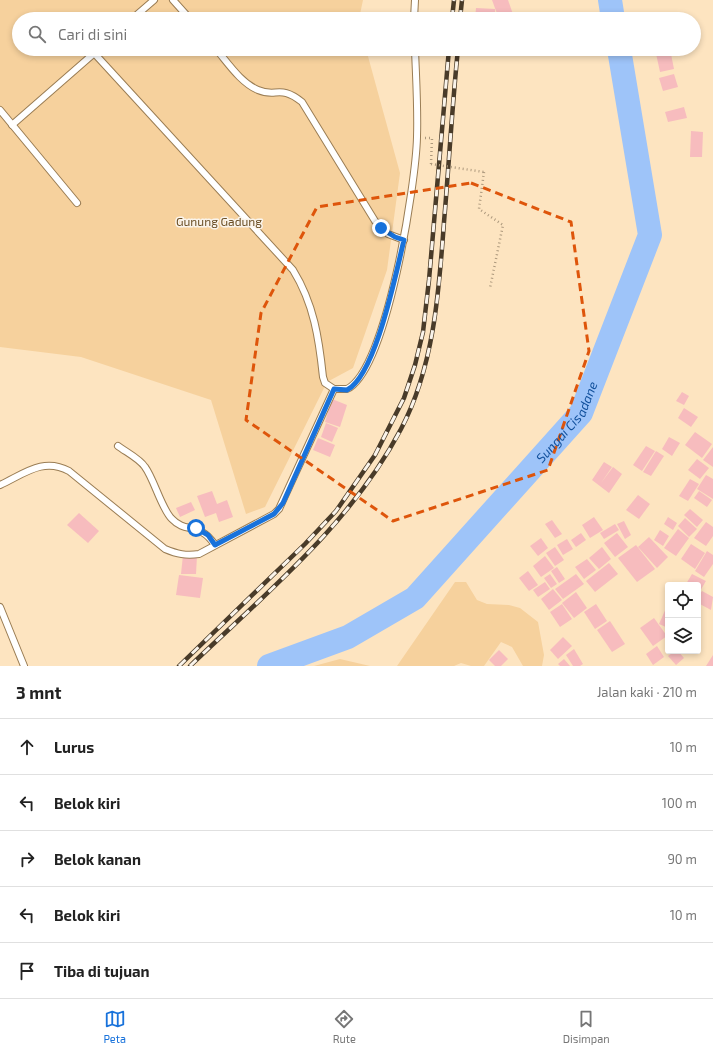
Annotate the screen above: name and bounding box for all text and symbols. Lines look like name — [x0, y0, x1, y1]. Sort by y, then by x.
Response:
search box — [12, 12, 701, 56]
icon: search — [26, 23, 48, 45]
text: Cari di sini — [58, 25, 127, 43]
park label: Gunung Gadung — [176, 214, 262, 228]
route end — [372, 219, 390, 237]
water label: Sungai Cisadane — [532, 379, 601, 466]
route start — [187, 519, 205, 537]
map controls — [665, 582, 701, 654]
button: locate — [665, 582, 701, 618]
button: layers — [665, 618, 701, 654]
text: 3 mnt — [16, 682, 61, 702]
text: Jalan kaki · 210 m — [597, 684, 697, 700]
icon: ahead — [16, 736, 38, 758]
text: Lurus — [54, 738, 94, 756]
text: 10 m — [670, 739, 697, 755]
icon: left — [16, 792, 38, 814]
text: Belok kiri — [54, 794, 120, 812]
text: 100 m — [662, 795, 697, 811]
icon: right — [16, 848, 38, 870]
text: Belok kanan — [54, 850, 141, 868]
text: 90 m — [667, 851, 697, 867]
icon: left — [16, 904, 38, 926]
text: Belok kiri — [54, 906, 120, 924]
text: 10 m — [670, 907, 697, 923]
icon: arrive — [16, 960, 38, 982]
text: Tiba di tujuan — [54, 962, 150, 980]
tab: Peta — [103, 1008, 126, 1045]
tab: Rute — [333, 1008, 356, 1045]
tab: Disimpan — [563, 1008, 610, 1045]

